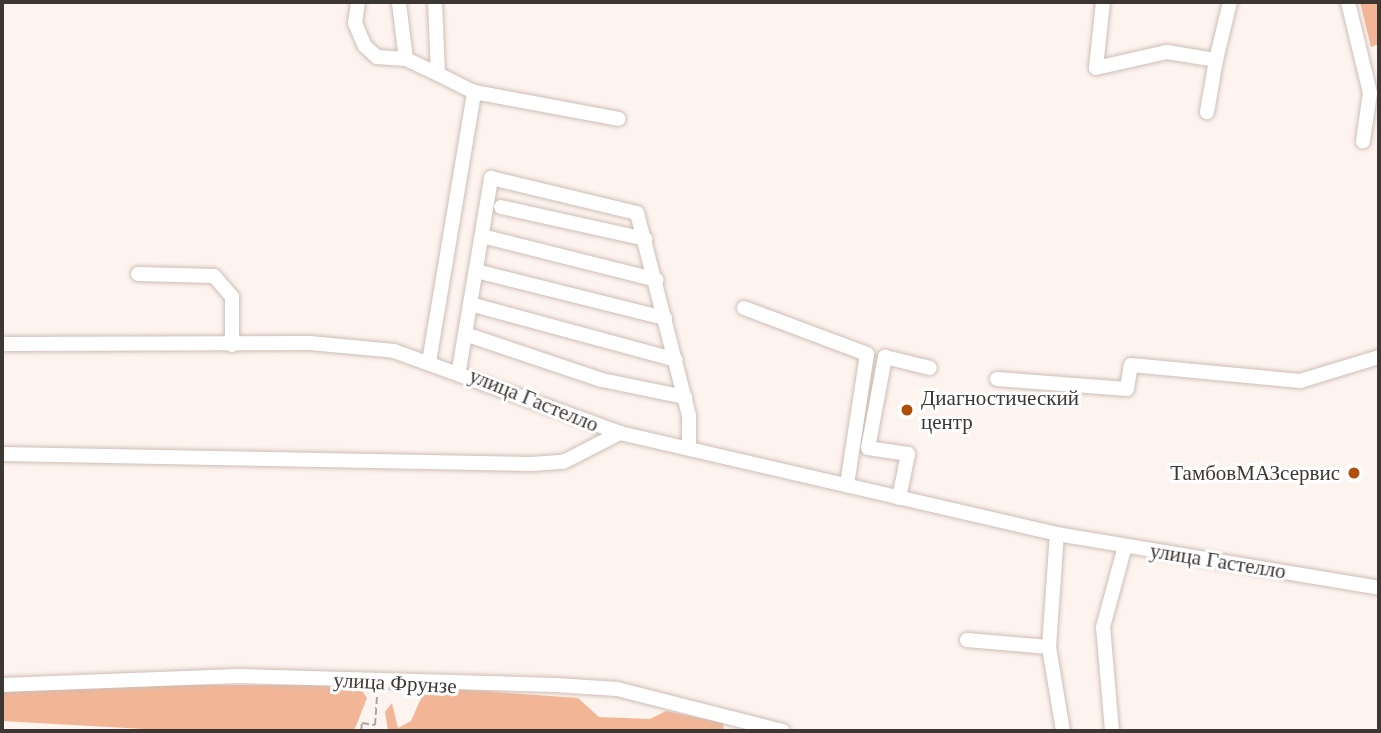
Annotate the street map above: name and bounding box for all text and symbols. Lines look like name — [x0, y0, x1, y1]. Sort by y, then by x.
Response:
street label: улица Гастелло — [466, 363, 602, 437]
place label: Диагностический центр — [921, 385, 1079, 435]
marker: Диагностический центр — [899, 402, 915, 418]
place label: ТамбовМАЗсервис — [1170, 460, 1340, 486]
marker: ТамбовМАЗсервис — [1346, 465, 1362, 481]
street label: улица Гастелло — [1148, 538, 1288, 584]
street label: улица Фрунзе — [333, 667, 457, 699]

